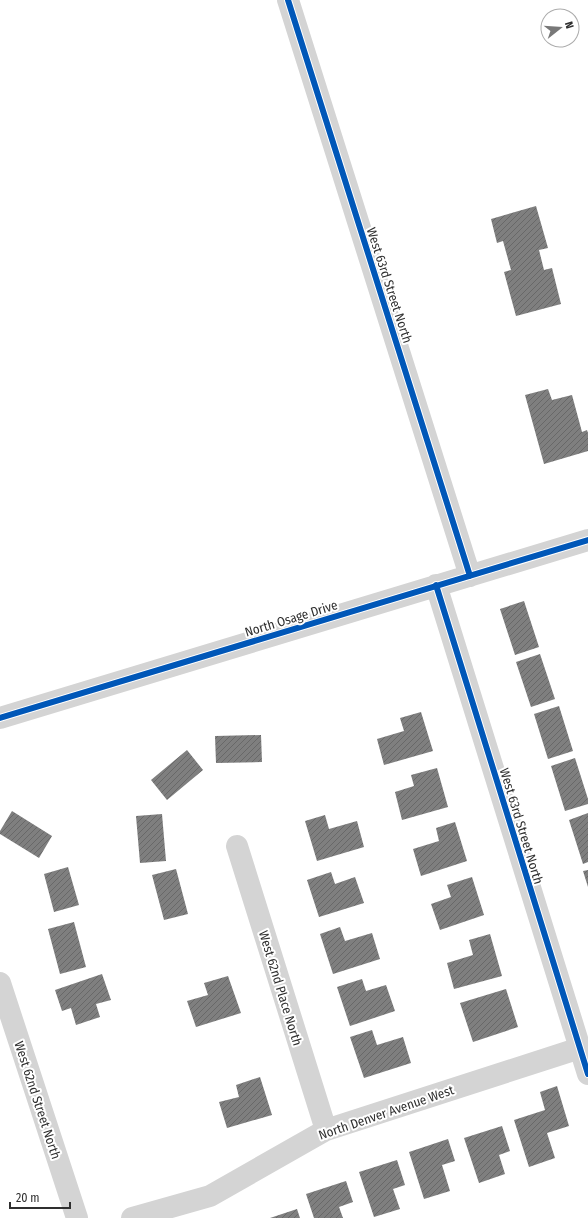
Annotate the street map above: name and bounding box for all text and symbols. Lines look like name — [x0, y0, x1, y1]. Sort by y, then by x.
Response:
north arrow — [540, 8, 580, 48]
text: N — [562, 20, 576, 30]
street label: West 63rd Street North — [364, 225, 415, 345]
street label: North Osage Drive — [243, 597, 339, 640]
street label: West 63rd Street North — [497, 766, 546, 886]
street label: West 62nd Place North — [256, 929, 305, 1047]
street label: West 62nd Street North — [11, 1039, 64, 1161]
street label: North Denver Avenue West — [317, 1082, 456, 1143]
scale bar — [10, 1184, 70, 1210]
text: 20 m — [16, 1191, 40, 1205]

